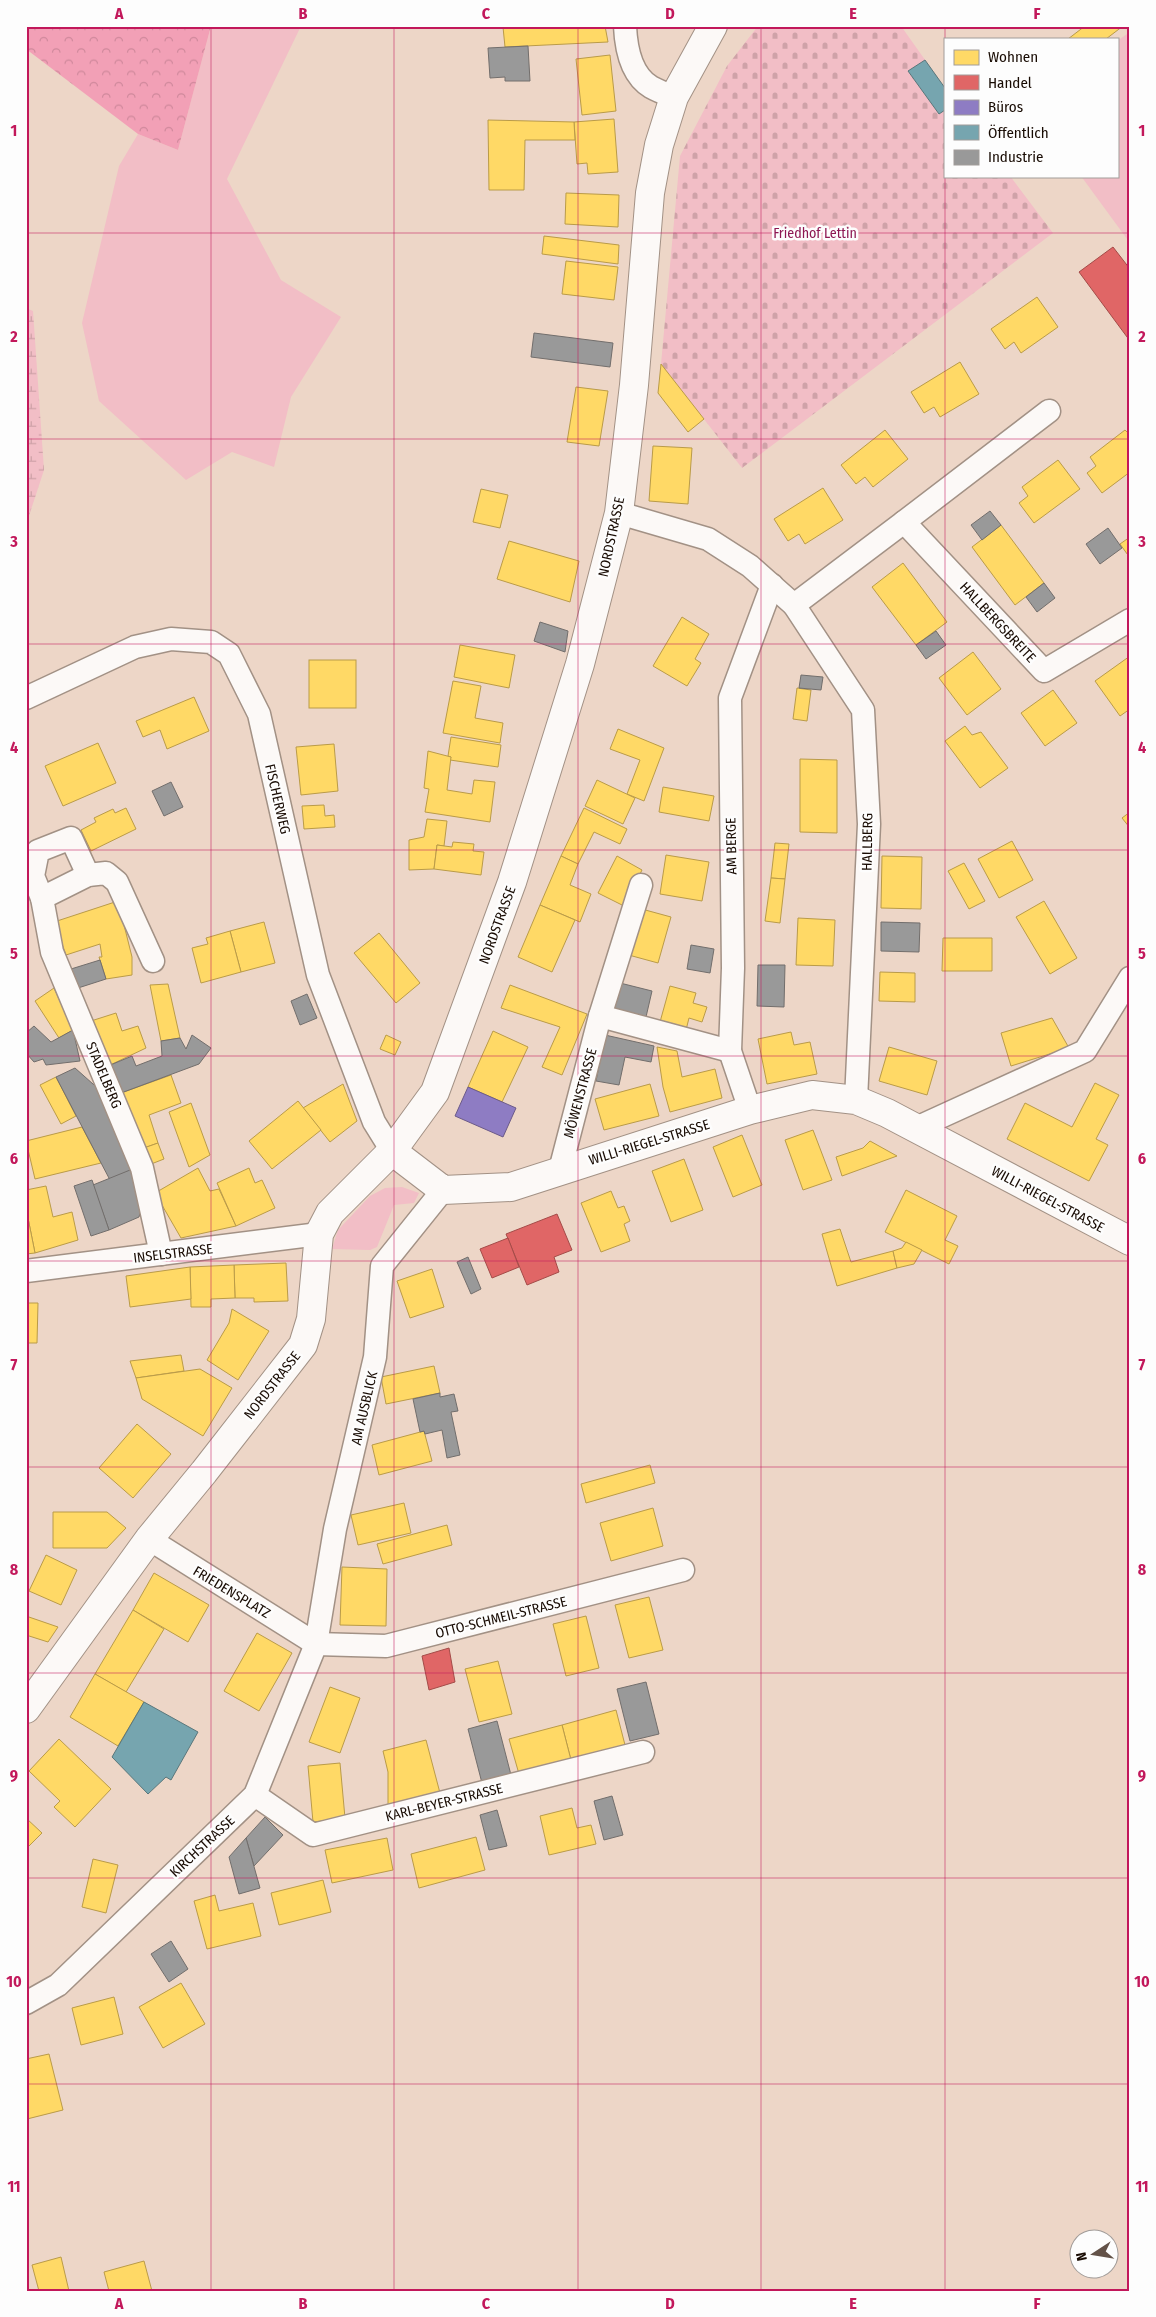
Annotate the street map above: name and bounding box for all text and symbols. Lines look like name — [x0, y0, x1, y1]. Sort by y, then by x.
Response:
text: A — [114, 4, 124, 23]
text: B — [299, 4, 308, 23]
text: C — [482, 4, 491, 23]
text: D — [665, 4, 675, 23]
text: E — [849, 4, 857, 23]
text: F — [1033, 4, 1041, 23]
legend — [944, 38, 1118, 178]
text: Wohnen — [988, 48, 1038, 66]
text: Handel — [988, 74, 1032, 92]
text: Büros — [988, 98, 1023, 116]
text: 1 — [11, 121, 17, 140]
text: 1 — [1139, 121, 1145, 140]
text: Öffentlich — [988, 124, 1049, 142]
text: Industrie — [988, 148, 1043, 166]
park label: Friedhof Lettin — [773, 225, 857, 242]
text: 2 — [9, 327, 18, 346]
text: 2 — [1137, 327, 1146, 346]
street label: NORDSTRASSE — [595, 495, 628, 579]
text: 3 — [9, 532, 18, 551]
text: 3 — [1137, 532, 1146, 551]
street label: HALLBERGSBREITE — [956, 579, 1039, 666]
text: 4 — [10, 738, 18, 757]
text: 4 — [1138, 738, 1146, 757]
street label: FISCHERWEG — [261, 762, 294, 836]
street label: HALLBERG — [858, 813, 877, 871]
street label: AM BERGE — [722, 817, 740, 875]
street label: NORDSTRASSE — [476, 884, 520, 966]
text: 5 — [10, 944, 18, 963]
text: 5 — [1138, 944, 1146, 963]
street label: STADELBERG — [82, 1039, 125, 1111]
street label: MÖWENSTRASSE — [559, 1046, 601, 1140]
street label: WILLI-RIEGEL-STRASSE — [587, 1116, 712, 1169]
text: 6 — [10, 1149, 18, 1168]
text: 6 — [1138, 1149, 1146, 1168]
street label: WILLI-RIEGEL-STRASSE — [988, 1162, 1108, 1237]
street label: INSELSTRASSE — [132, 1240, 214, 1267]
street label: NORDSTRASSE — [241, 1348, 304, 1423]
text: 7 — [11, 1355, 18, 1374]
text: 7 — [1139, 1355, 1146, 1374]
street label: AM AUSBLICK — [348, 1369, 381, 1447]
text: 8 — [10, 1560, 19, 1579]
text: 8 — [1138, 1560, 1147, 1579]
street label: FRIEDENSPLATZ — [190, 1563, 274, 1622]
street label: OTTO-SCHMEIL-STRASSE — [434, 1593, 569, 1642]
text: 9 — [10, 1766, 18, 1785]
text: 9 — [1138, 1766, 1146, 1785]
street label: KARL-BEYER-STRASSE — [384, 1780, 505, 1825]
street label: KIRCHSTRASSE — [166, 1812, 239, 1881]
text: 10 — [6, 1972, 22, 1991]
text: 10 — [1134, 1972, 1150, 1991]
text: 11 — [7, 2177, 21, 2196]
text: 11 — [1135, 2177, 1149, 2196]
north arrow — [1068, 2230, 1118, 2280]
text: N — [1073, 2251, 1091, 2262]
text: A — [114, 2294, 124, 2313]
text: B — [299, 2294, 308, 2313]
text: C — [482, 2294, 491, 2313]
text: D — [665, 2294, 675, 2313]
text: E — [849, 2294, 857, 2313]
text: F — [1033, 2294, 1041, 2313]

